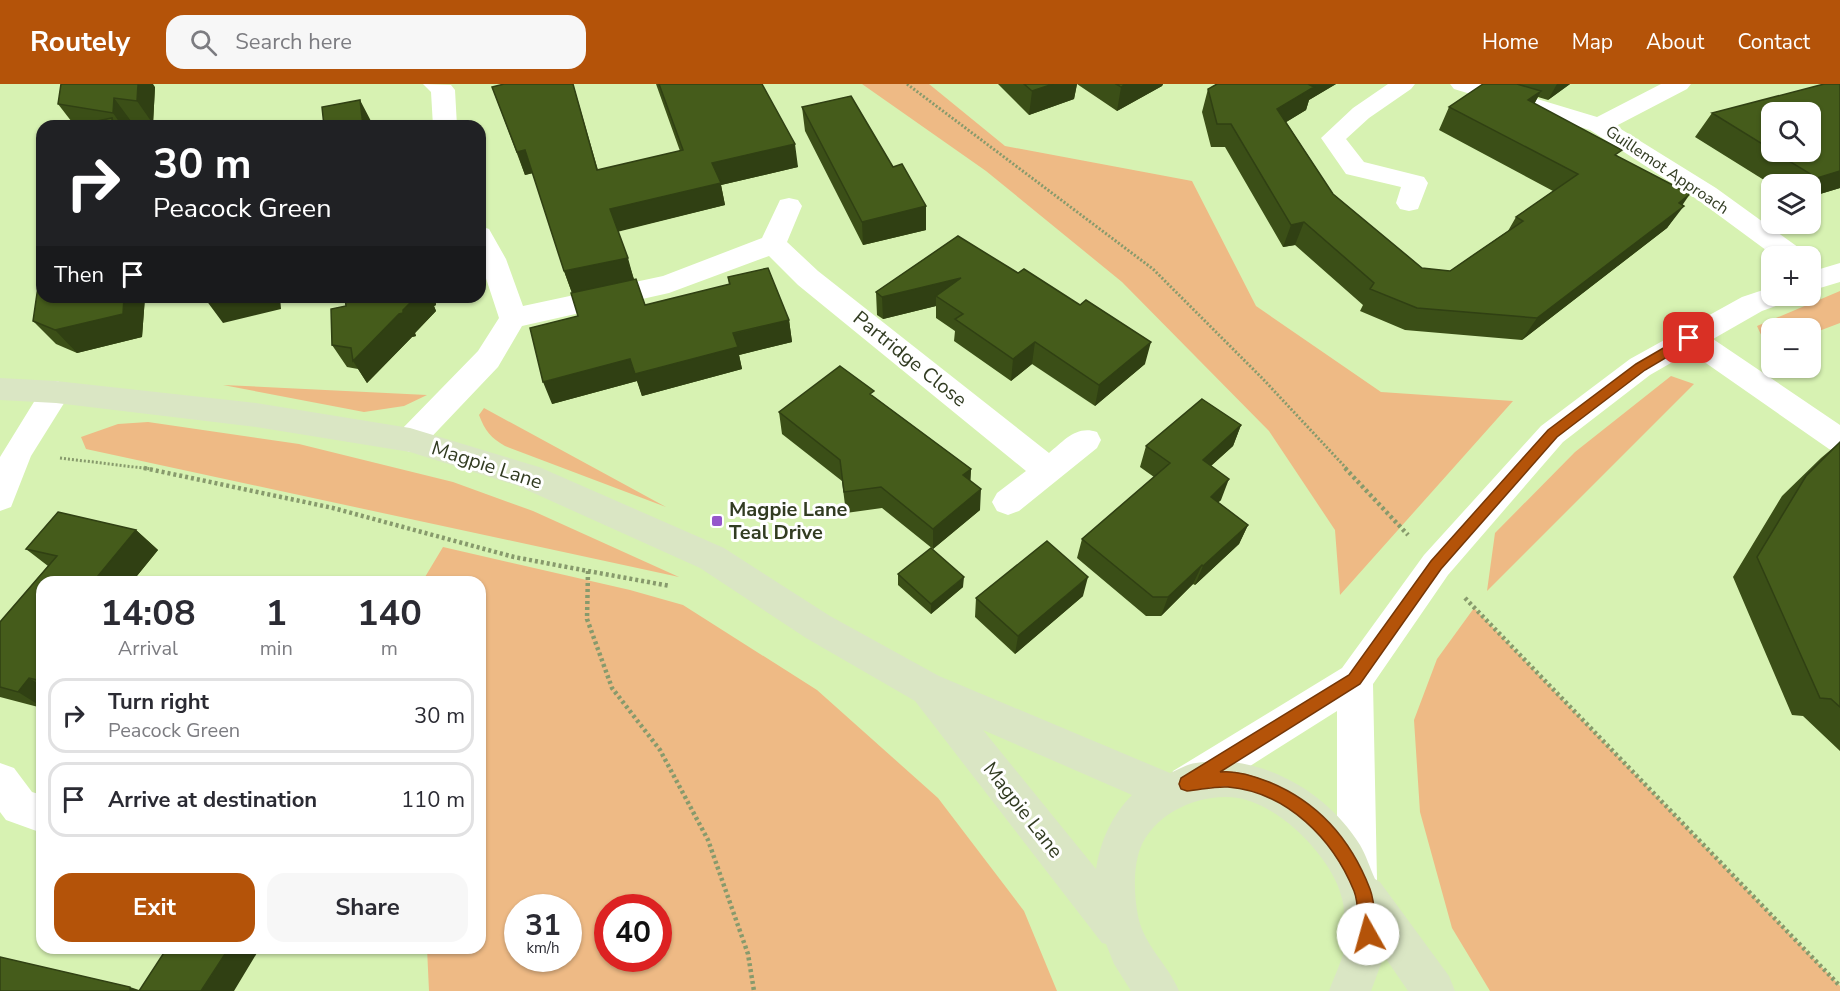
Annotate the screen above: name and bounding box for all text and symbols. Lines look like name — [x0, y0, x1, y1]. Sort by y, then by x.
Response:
search box — [166, 15, 586, 69]
text: Routely — [30, 23, 130, 61]
icon: search — [187, 26, 220, 59]
text: Search here — [235, 27, 352, 57]
text: Home — [1482, 28, 1539, 56]
text: Map — [1572, 28, 1613, 56]
text: About — [1646, 28, 1704, 56]
text: Contact — [1737, 28, 1810, 56]
map controls — [1761, 102, 1821, 378]
button: search — [1761, 102, 1821, 162]
street label: Guillemot Approach — [1601, 121, 1733, 219]
text: 30 m — [153, 136, 252, 193]
icon: right — [54, 144, 132, 222]
button: layers — [1761, 174, 1821, 234]
text: Peacock Green — [153, 190, 332, 227]
button: + — [1761, 246, 1821, 306]
icon: arrive — [116, 258, 149, 291]
text: Then — [54, 260, 104, 290]
street label: Partridge Close — [847, 305, 973, 413]
pin — [1663, 312, 1714, 363]
button: − — [1761, 318, 1821, 378]
icon: arrive — [1672, 321, 1705, 354]
street label: Magpie Lane — [428, 434, 546, 496]
place label: Magpie Lane Teal Drive — [729, 496, 848, 546]
marker: Magpie Lane Teal Drive — [710, 514, 724, 528]
text: 14:08 — [100, 589, 196, 638]
text: 1 — [265, 589, 287, 638]
text: 140 — [357, 589, 422, 638]
text: Arrival — [118, 635, 178, 662]
text: min — [260, 635, 293, 662]
text: m — [381, 635, 398, 662]
text: Turn right — [108, 687, 209, 717]
icon: right — [57, 699, 90, 732]
text: 30 m — [414, 701, 465, 731]
text: Peacock Green — [108, 717, 240, 744]
street label: Magpie Lane — [977, 756, 1069, 864]
icon: arrive — [57, 783, 90, 816]
text: Arrive at destination — [108, 785, 317, 815]
text: 110 m — [401, 785, 465, 815]
button: Exit — [54, 873, 255, 942]
button: Share — [267, 873, 468, 942]
speed limit sign: 40 — [594, 894, 672, 972]
position arrow — [1336, 902, 1400, 966]
text: 31 — [525, 905, 561, 946]
text: km/h — [526, 938, 560, 958]

